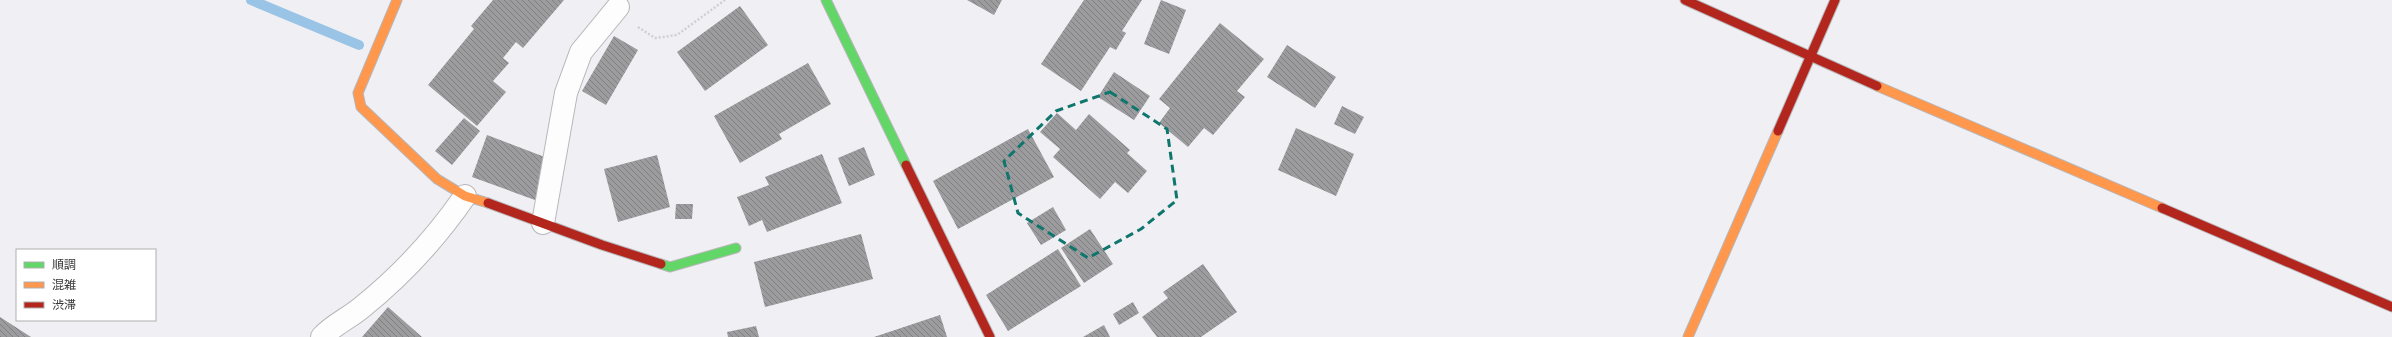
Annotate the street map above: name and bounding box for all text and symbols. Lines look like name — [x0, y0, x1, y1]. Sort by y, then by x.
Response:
legend — [16, 249, 156, 321]
text: 順調 — [52, 258, 76, 272]
text: 混雑 — [52, 278, 76, 292]
text: 渋滞 — [52, 298, 76, 312]

